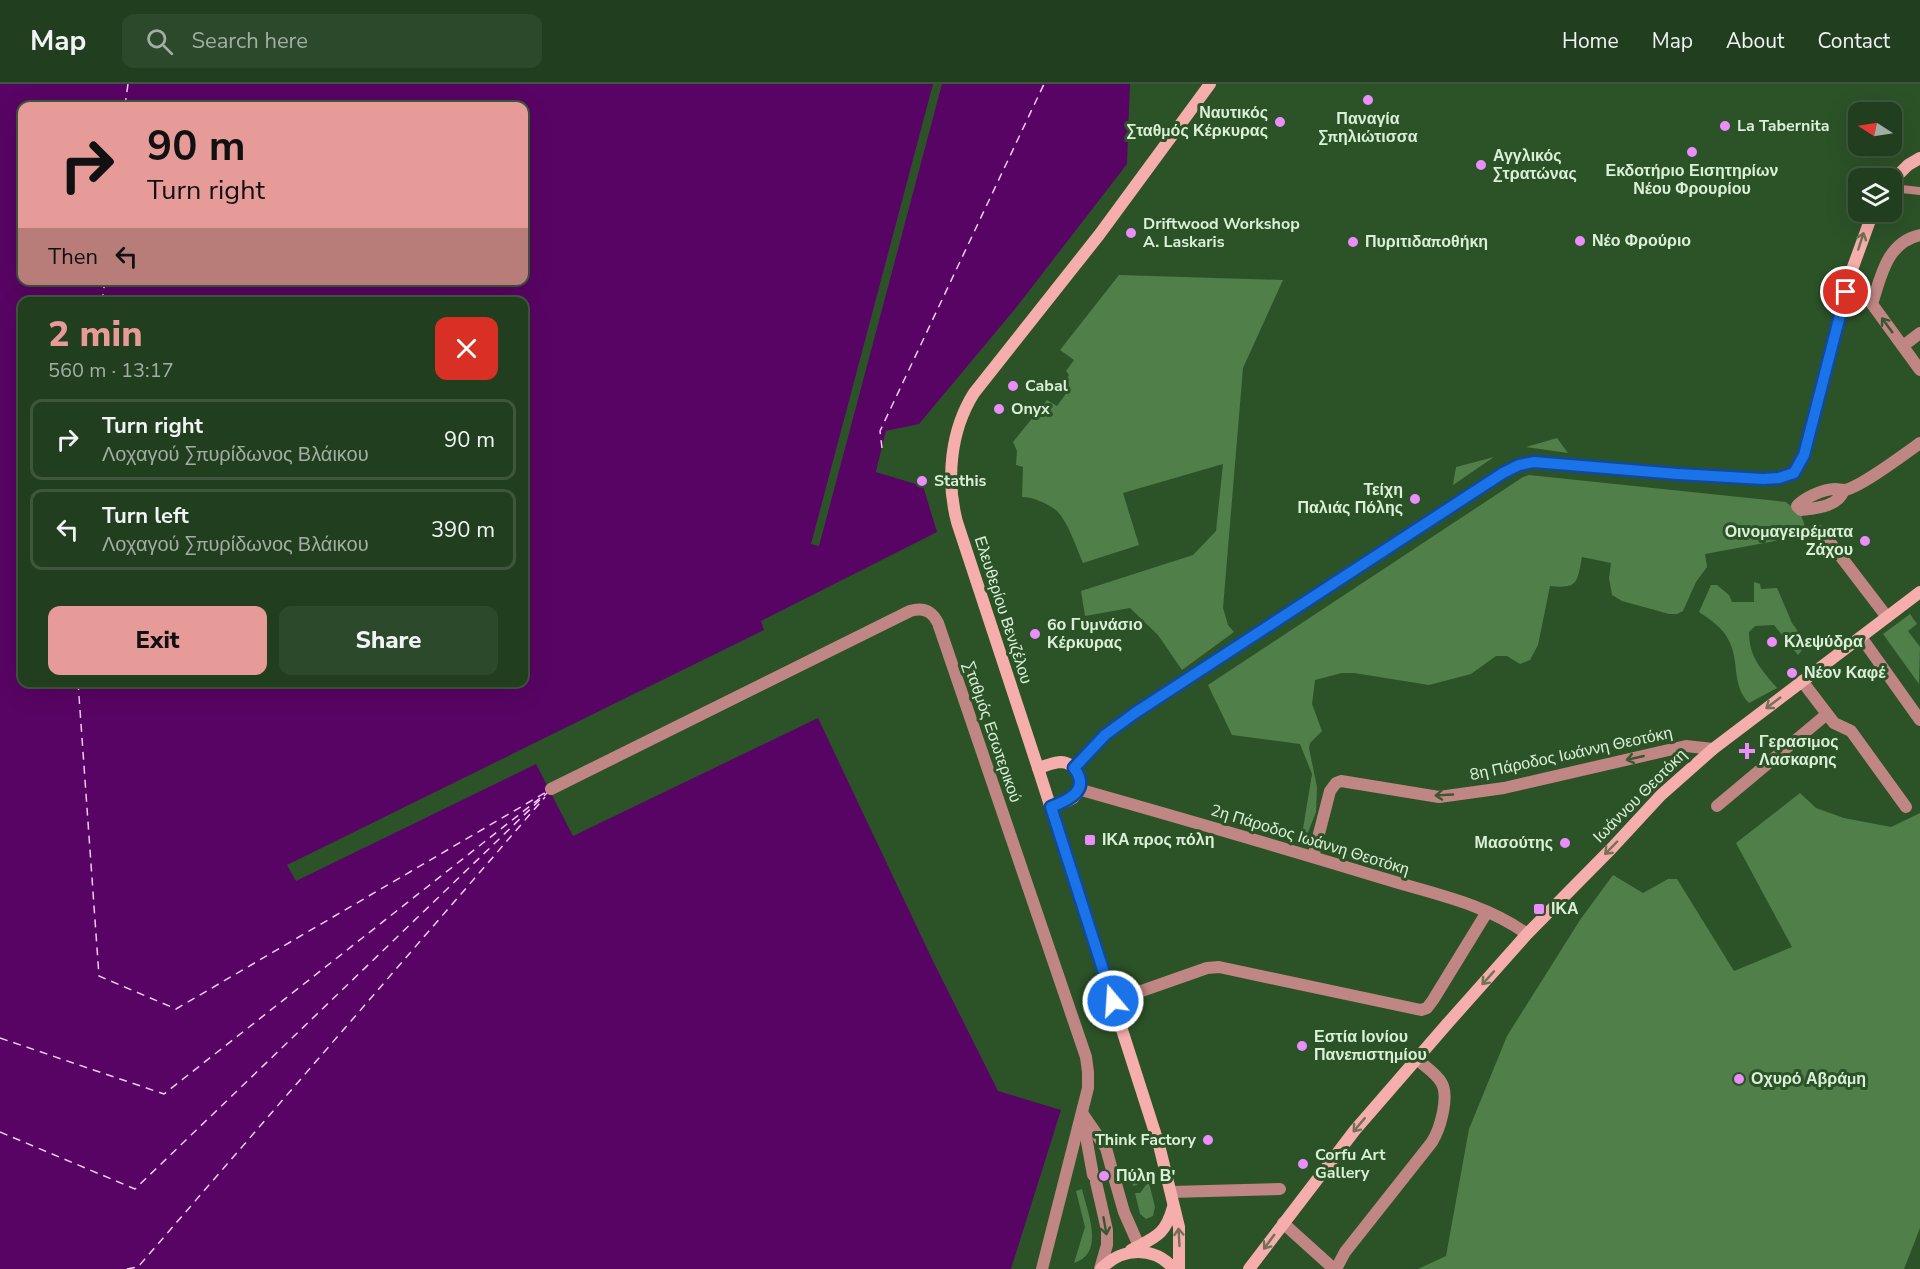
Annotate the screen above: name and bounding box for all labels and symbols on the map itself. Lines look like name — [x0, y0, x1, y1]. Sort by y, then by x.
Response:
marker: Παναγία Σπηλιώτισσα — [1361, 93, 1375, 107]
place label: Ναυτικός Σταθμός Κέρκυρας — [1127, 102, 1268, 142]
north arrow — [1848, 102, 1902, 156]
place label: Παναγία Σπηλιώτισσα — [1319, 108, 1418, 148]
marker: Ναυτικός Σταθμός Κέρκυρας — [1273, 115, 1287, 129]
place label: La Tabernita — [1737, 115, 1829, 137]
marker: La Tabernita — [1718, 119, 1732, 133]
place label: Αγγλικός Στρατώνας — [1493, 145, 1577, 185]
marker: Εκδοτήριο Εισητηρίων Νέου Φρουρίου — [1685, 145, 1699, 159]
marker: Αγγλικός Στρατώνας — [1474, 158, 1488, 172]
place label: Εκδοτήριο Εισητηρίων Νέου Φρουρίου — [1606, 160, 1779, 200]
place label: Driftwood Workshop A. Laskaris — [1143, 213, 1300, 253]
marker: Driftwood Workshop A. Laskaris — [1124, 226, 1138, 240]
place label: Νέο Φρούριο — [1592, 230, 1691, 252]
place label: Πυριτιδαποθήκη — [1365, 231, 1488, 253]
one-way arrow — [1857, 232, 1868, 251]
marker: Νέο Φρούριο — [1573, 234, 1587, 248]
marker: Πυριτιδαποθήκη — [1346, 235, 1360, 249]
pin — [1820, 266, 1871, 317]
one-way arrow — [1881, 317, 1893, 333]
place label: Cabal — [1025, 375, 1068, 397]
marker: Cabal — [1006, 379, 1020, 393]
place label: Onyx — [1011, 398, 1050, 420]
marker: Onyx — [992, 402, 1006, 416]
place label: Stathis — [934, 470, 986, 492]
marker: Stathis — [915, 474, 929, 488]
place label: Τείχη Παλιάς Πόλης — [1297, 479, 1403, 519]
marker: Τείχη Παλιάς Πόλης — [1408, 492, 1422, 506]
place label: Οινομαγειρέματα Ζάχου — [1725, 521, 1853, 561]
street label: Ελευθερίου Βενιζέλου — [969, 533, 1037, 687]
marker: Οινομαγειρέματα Ζάχου — [1858, 534, 1872, 548]
place label: 6ο Γυμνάσιο Κέρκυρας — [1047, 614, 1143, 654]
marker: 6ο Γυμνάσιο Κέρκυρας — [1028, 627, 1042, 641]
place label: Κλεψύδρα — [1784, 631, 1863, 653]
marker: Κλεψύδρα — [1765, 635, 1779, 649]
street label: Σταθμός Εσωτερικού — [958, 658, 1026, 806]
place label: Νέον Καφέ — [1804, 662, 1886, 684]
marker: Νέον Καφέ — [1785, 666, 1799, 680]
one-way arrow — [1765, 697, 1781, 710]
street label: 8η Πάροδος Ιωάννη Θεοτόκη — [1468, 722, 1674, 786]
place label: Γερασιμος Λασκαρης — [1759, 731, 1839, 771]
street label: Ιωάννου Θεοτόκη — [1588, 744, 1692, 848]
marker: Γερασιμος Λασκαρης — [1740, 744, 1754, 758]
one-way arrow — [1625, 752, 1644, 764]
one-way arrow — [1434, 790, 1454, 801]
street label: 2η Πάροδος Ιωάννη Θεοτόκη — [1208, 799, 1412, 881]
place label: ΙΚΑ προς πόλη — [1102, 829, 1214, 851]
place label: Μασούτης — [1475, 832, 1553, 854]
marker: ΙΚΑ προς πόλη — [1083, 833, 1097, 847]
marker: Μασούτης — [1558, 836, 1572, 850]
one-way arrow — [1604, 841, 1618, 856]
place label: ΙΚΑ — [1551, 898, 1579, 920]
marker: ΙΚΑ — [1532, 902, 1546, 916]
position arrow — [1081, 969, 1145, 1033]
one-way arrow — [1481, 970, 1495, 985]
place label: Εστία Ιονίου Πανεπιστημίου — [1314, 1026, 1427, 1066]
marker: Εστία Ιονίου Πανεπιστημίου — [1295, 1039, 1309, 1053]
place label: Οχυρό Αβράμη — [1751, 1068, 1866, 1090]
marker: Οχυρό Αβράμη — [1732, 1072, 1746, 1086]
one-way arrow — [1353, 1117, 1366, 1133]
place label: Think Factory — [1095, 1129, 1197, 1151]
marker: Think Factory — [1201, 1133, 1215, 1147]
place label: Corfu Art Gallery — [1315, 1144, 1386, 1184]
marker: Corfu Art Gallery — [1296, 1157, 1310, 1171]
place label: Πύλη Β' — [1116, 1165, 1175, 1187]
marker: Πύλη Β' — [1097, 1169, 1111, 1183]
one-way arrow — [1100, 1215, 1111, 1235]
one-way arrow — [1173, 1228, 1184, 1248]
one-way arrow — [1263, 1233, 1275, 1249]

